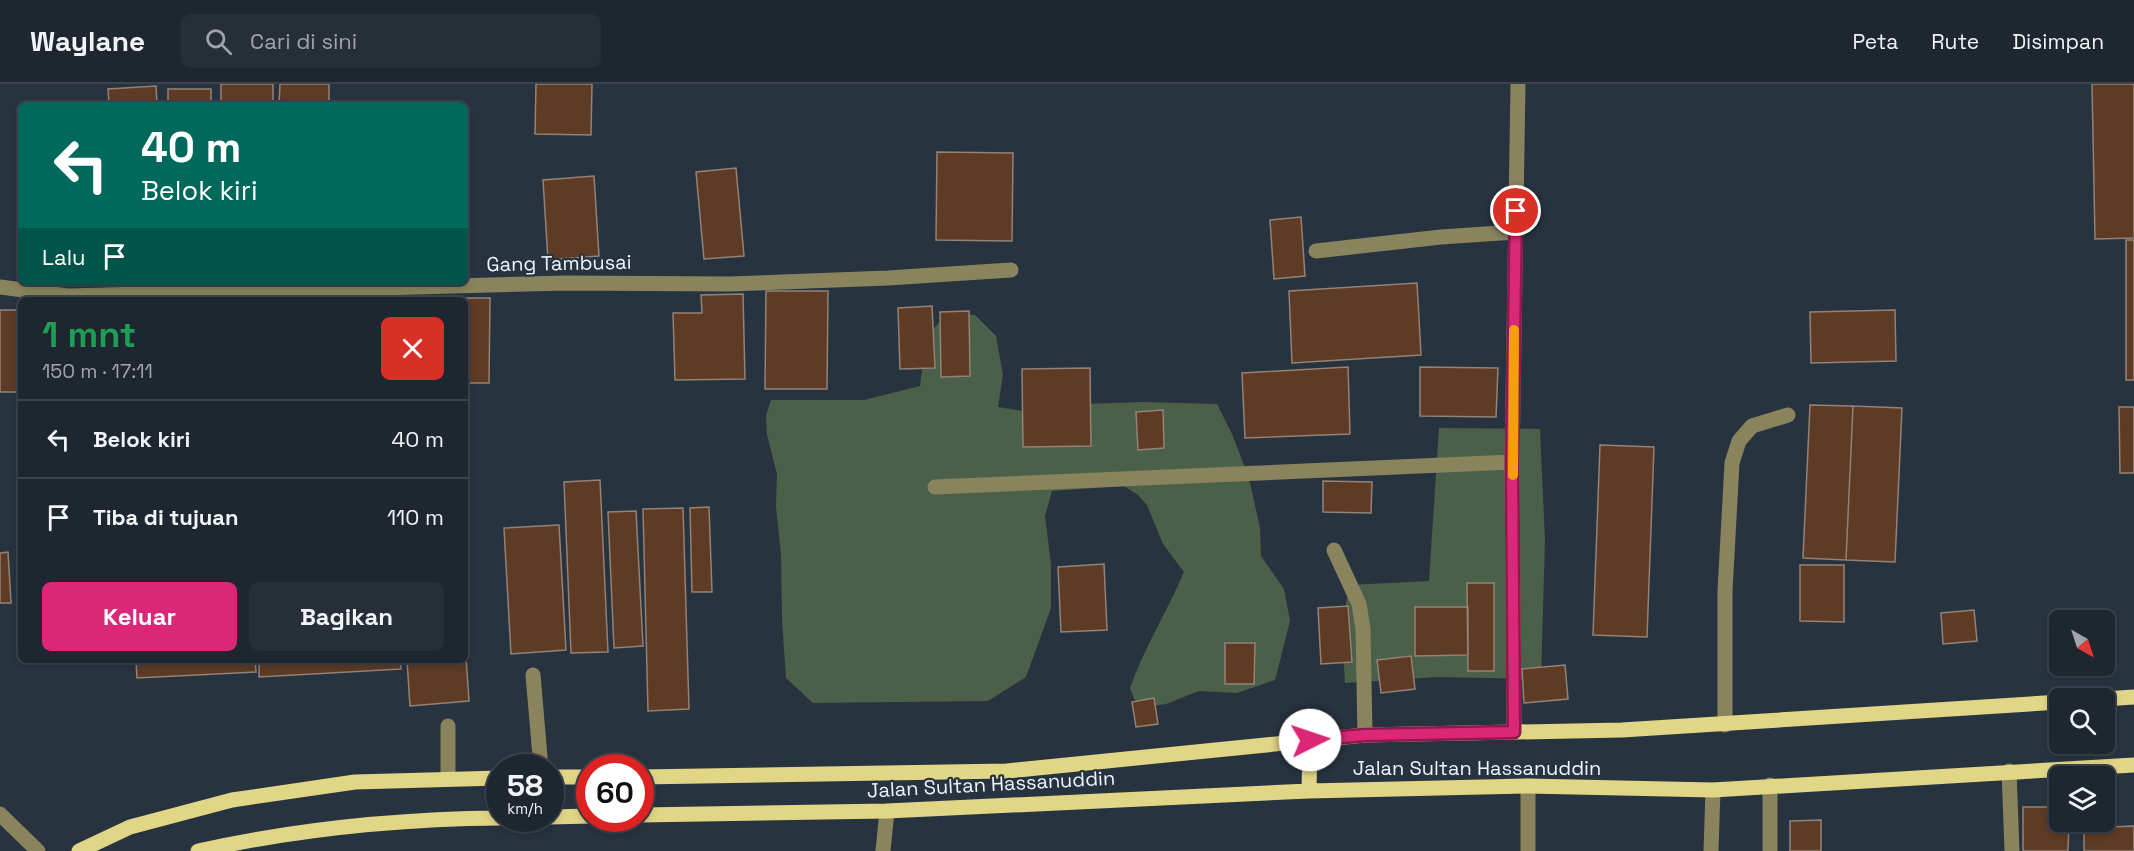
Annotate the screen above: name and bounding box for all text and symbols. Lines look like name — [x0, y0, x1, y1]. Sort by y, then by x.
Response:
search box — [181, 14, 601, 68]
text: Waylane — [30, 23, 145, 59]
icon: search — [202, 25, 235, 58]
text: Cari di sini — [250, 27, 357, 55]
text: Peta — [1852, 28, 1898, 55]
text: Rute — [1931, 28, 1979, 55]
text: Disimpan — [2012, 28, 2104, 55]
text: 40 m — [141, 121, 241, 174]
icon: left — [42, 126, 120, 204]
text: Belok kiri — [141, 173, 258, 208]
pin — [1490, 185, 1541, 236]
icon: arrive — [1499, 194, 1532, 227]
icon: arrive — [98, 240, 131, 273]
text: Lalu — [42, 243, 86, 271]
street label: Gang Tambusai — [486, 249, 632, 277]
text: 1 mnt — [42, 312, 136, 358]
button: close — [381, 317, 444, 380]
text: 150 m · 17:11 — [42, 358, 153, 384]
icon: left — [42, 423, 75, 456]
text: Belok kiri — [93, 425, 190, 453]
text: 40 m — [392, 425, 444, 453]
icon: arrive — [42, 501, 75, 534]
text: Tiba di tujuan — [93, 503, 239, 531]
text: 110 m — [387, 503, 444, 531]
button: Keluar — [42, 582, 237, 651]
button: Bagikan — [249, 582, 444, 651]
north arrow — [2049, 610, 2115, 676]
map controls — [2049, 610, 2115, 832]
button: search — [2049, 688, 2115, 754]
position arrow — [1278, 708, 1342, 772]
speed limit sign: 60 — [576, 754, 654, 832]
street label: Jalan Sultan Hassanuddin — [1353, 755, 1601, 781]
street label: Jalan Sultan Hassanuddin — [866, 765, 1116, 803]
text: 58 — [507, 766, 543, 805]
button: layers — [2049, 766, 2115, 832]
text: km/h — [507, 799, 543, 818]

